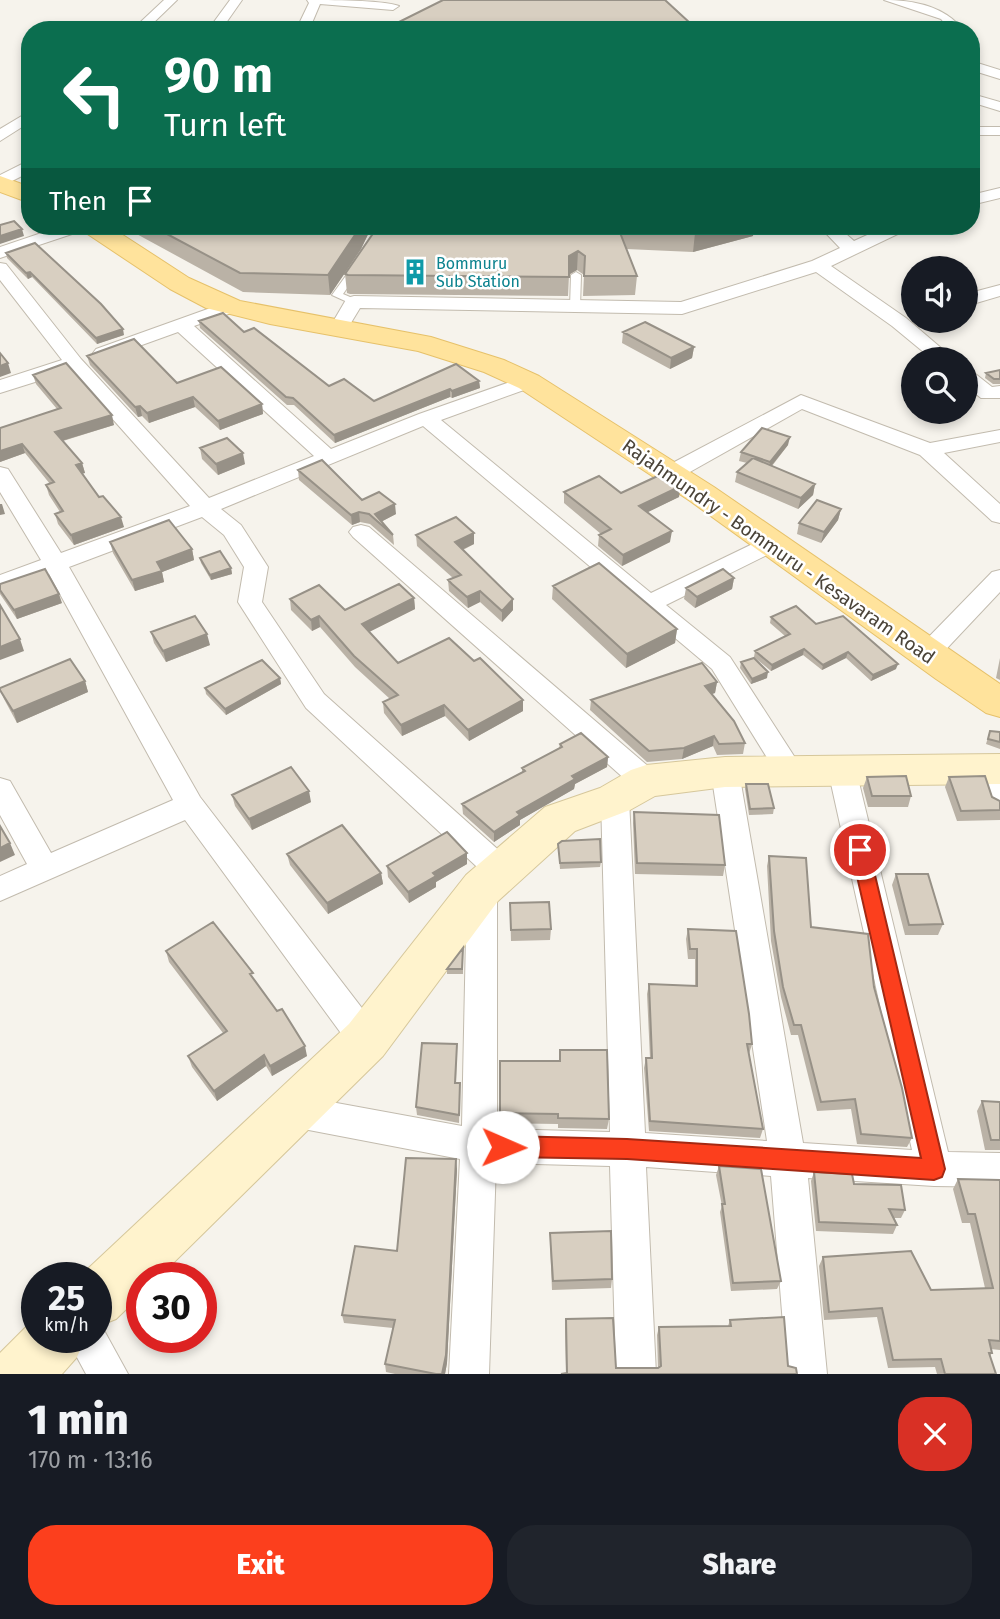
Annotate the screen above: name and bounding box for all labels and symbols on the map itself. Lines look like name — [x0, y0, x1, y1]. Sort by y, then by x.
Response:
place label: Bommuru Sub Station — [436, 254, 520, 291]
building icon: Bommuru Sub Station — [400, 257, 430, 287]
street label: Rajahmundry - Bommuru - Kesavaram Road — [618, 434, 939, 669]
pin — [830, 820, 890, 880]
position arrow — [466, 1110, 540, 1184]
speed limit sign: 30 — [126, 1262, 217, 1353]

